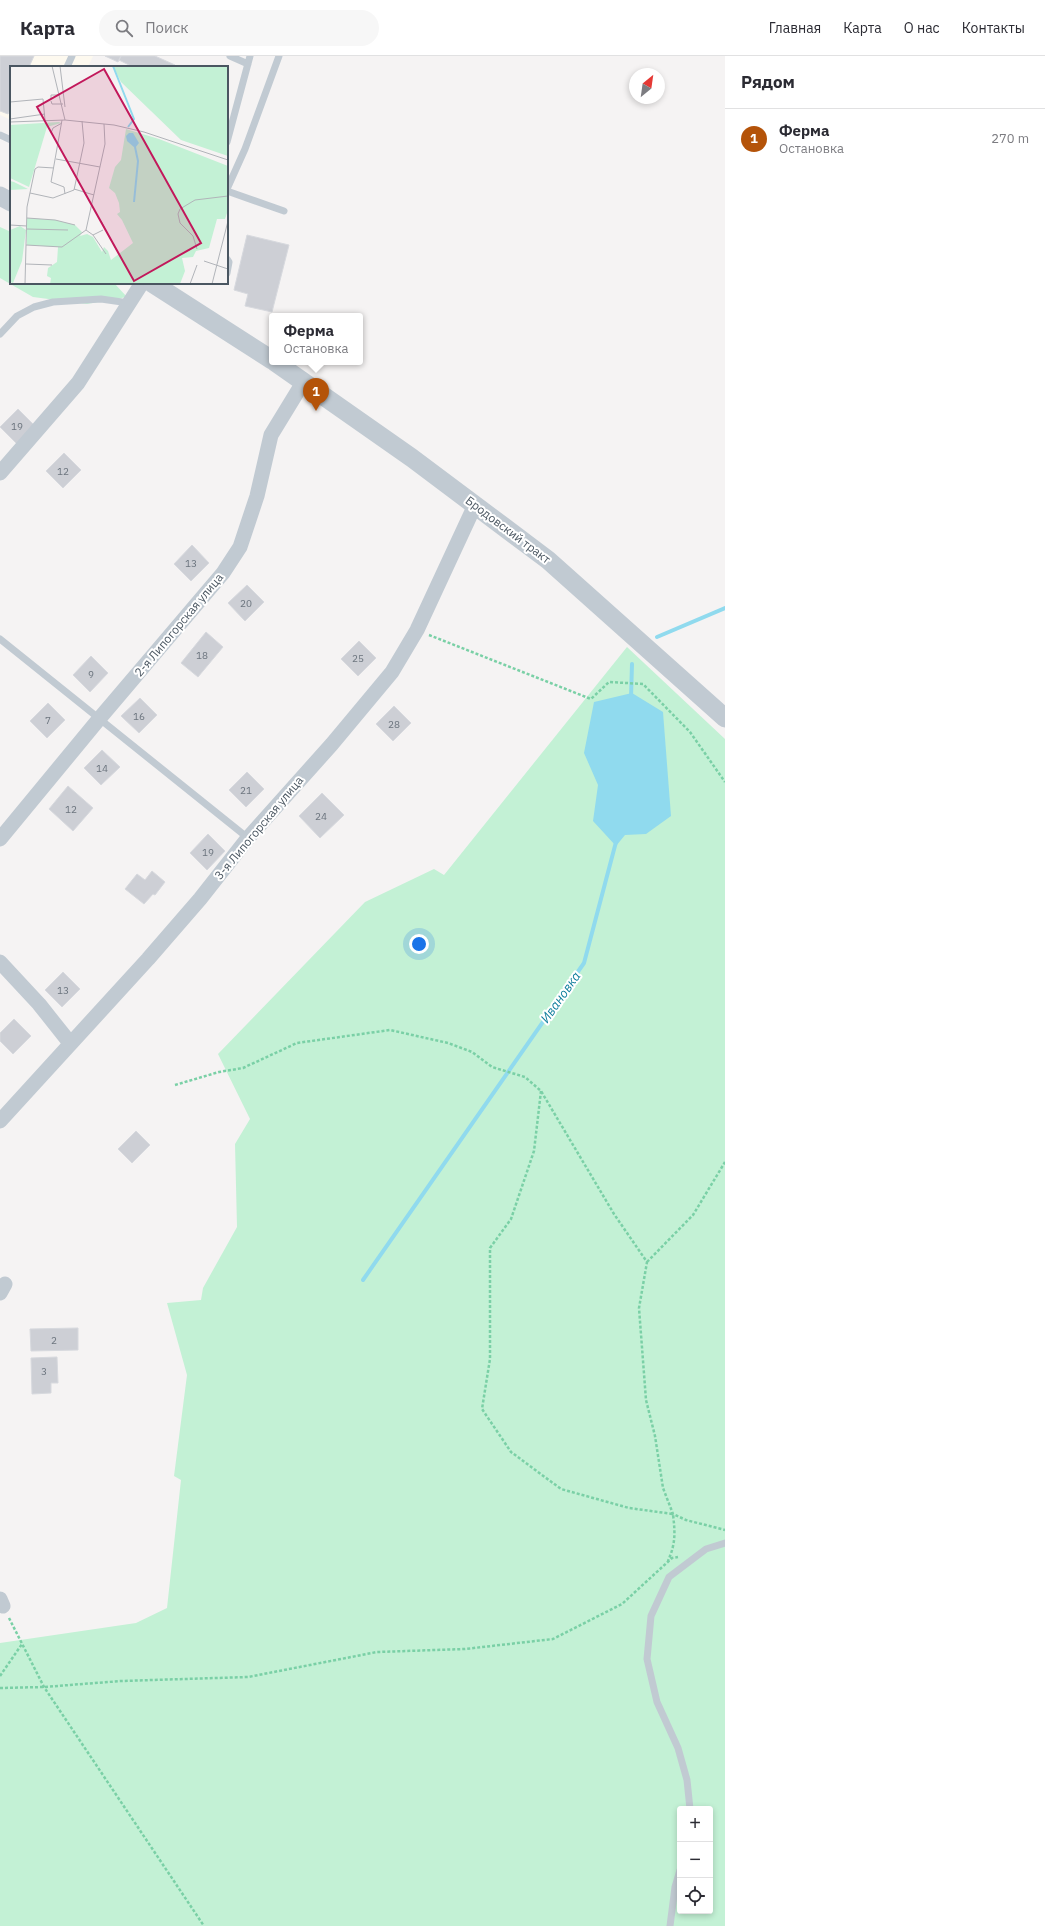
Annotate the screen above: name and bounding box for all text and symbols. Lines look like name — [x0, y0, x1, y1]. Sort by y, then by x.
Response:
search box — [99, 10, 379, 46]
text: Карта — [20, 16, 75, 40]
icon: search — [113, 17, 135, 39]
text: Поиск — [145, 18, 189, 37]
text: Главная — [769, 19, 821, 37]
text: Карта — [843, 19, 882, 37]
text: О нас — [904, 19, 940, 37]
text: Контакты — [962, 19, 1025, 37]
inset map — [10, 66, 228, 284]
north arrow — [629, 68, 665, 104]
text: Рядом — [741, 71, 795, 93]
text: Ферма — [779, 121, 830, 140]
text: 1 — [750, 130, 758, 147]
text: 270 m — [991, 130, 1029, 147]
text: Остановка — [779, 140, 844, 157]
popup — [269, 313, 363, 365]
text: Ферма — [284, 321, 334, 340]
text: Остановка — [284, 340, 348, 357]
pin: 1 — [303, 378, 329, 411]
house number: 19 — [11, 420, 23, 433]
house number: 12 — [57, 465, 69, 478]
street label: Бродовский тракт — [463, 493, 554, 567]
house number: 13 — [185, 557, 197, 570]
street label: 2-я Липогорская улица — [131, 570, 227, 679]
house number: 20 — [240, 597, 252, 610]
house number: 18 — [196, 649, 208, 662]
house number: 25 — [352, 652, 364, 665]
house number: 9 — [88, 668, 94, 681]
house number: 16 — [133, 710, 145, 723]
house number: 7 — [45, 714, 51, 727]
house number: 28 — [388, 718, 400, 731]
house number: 14 — [96, 762, 108, 775]
street label: 3-я Липогорская улица — [211, 773, 307, 882]
house number: 21 — [240, 784, 252, 797]
house number: 12 — [65, 803, 77, 816]
house number: 24 — [315, 810, 327, 823]
house number: 19 — [202, 846, 214, 859]
your location — [409, 934, 429, 954]
water label: Ивановка — [536, 968, 584, 1026]
house number: 13 — [57, 984, 69, 997]
house number: 2 — [51, 1334, 57, 1347]
house number: 3 — [41, 1365, 47, 1378]
map controls — [677, 1806, 713, 1914]
button: + — [677, 1806, 713, 1842]
button: − — [677, 1842, 713, 1878]
button: locate — [677, 1878, 713, 1914]

